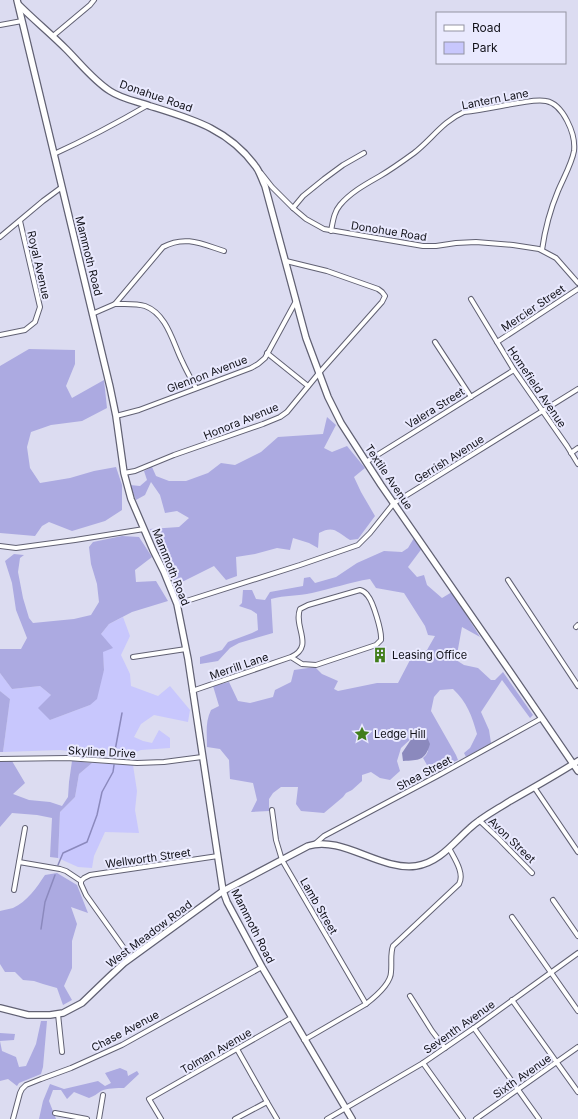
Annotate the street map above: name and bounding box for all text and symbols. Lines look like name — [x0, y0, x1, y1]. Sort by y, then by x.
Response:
legend — [436, 12, 566, 64]
text: Road — [472, 20, 501, 35]
text: Park — [472, 40, 498, 55]
street label: Donahue Road — [118, 77, 194, 115]
street label: Lantern Lane — [460, 86, 530, 112]
street label: Mammoth Road — [72, 215, 106, 297]
street label: Donohue Road — [350, 218, 428, 244]
street label: Royal Avenue — [24, 229, 54, 301]
street label: Mercier Street — [498, 281, 568, 334]
street label: Homefield Avenue — [505, 344, 569, 430]
street label: Glennon Avenue — [165, 352, 249, 396]
street label: Valera Street — [403, 384, 467, 432]
street label: Honora Avenue — [201, 400, 281, 442]
street label: Gerrish Avenue — [411, 432, 487, 486]
street label: Textile Avenue — [362, 442, 416, 512]
street label: Mammoth Road — [149, 526, 193, 608]
building icon: Leasing Office — [371, 646, 389, 664]
place label: Leasing Office — [392, 648, 467, 662]
street label: Merrill Lane — [208, 649, 270, 683]
place icon: Ledge Hill — [353, 725, 371, 743]
place label: Ledge Hill — [374, 727, 426, 741]
street label: Skyline Drive — [68, 743, 136, 761]
street label: Shea Street — [394, 752, 454, 793]
street label: Avon Street — [486, 814, 539, 866]
street label: Wellworth Street — [104, 845, 192, 871]
street label: Lamb Street — [297, 875, 341, 937]
street label: Mammoth Road — [228, 886, 278, 966]
street label: West Meadow Road — [103, 897, 195, 971]
street label: Seventh Avenue — [421, 997, 497, 1057]
street label: Chase Avenue — [89, 1007, 161, 1055]
street label: Tolman Avenue — [178, 1025, 254, 1077]
street label: Sixth Avenue — [490, 1051, 554, 1101]

